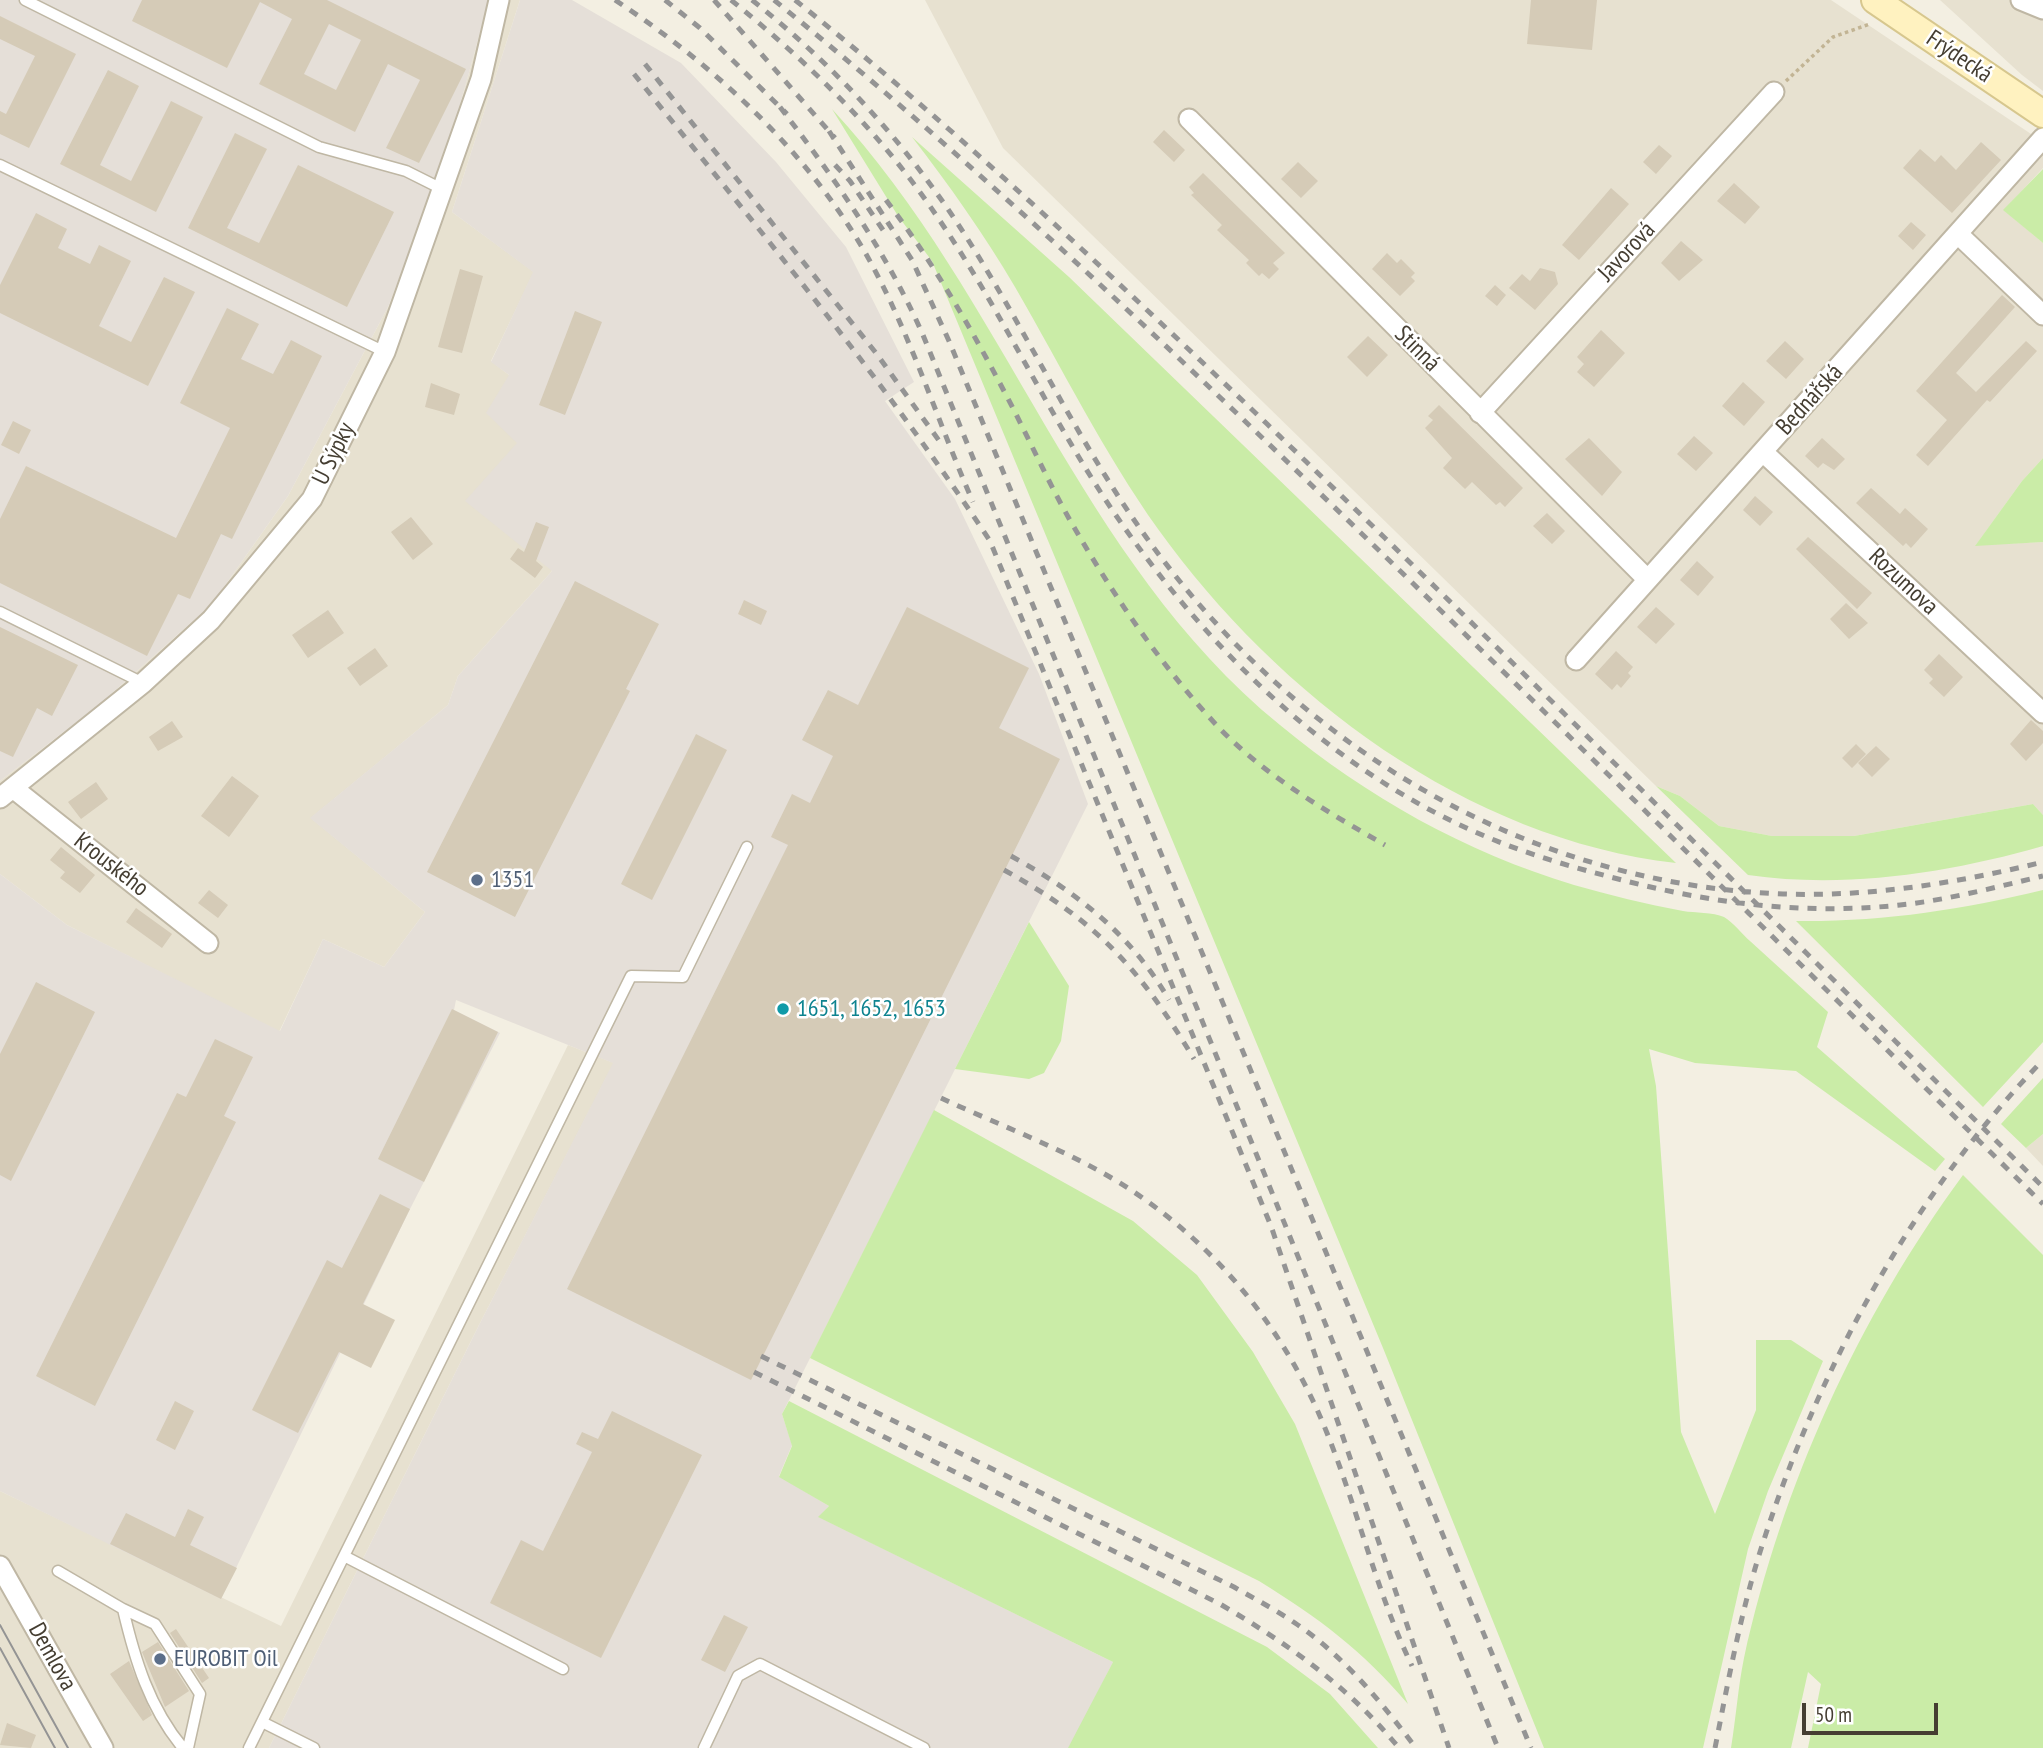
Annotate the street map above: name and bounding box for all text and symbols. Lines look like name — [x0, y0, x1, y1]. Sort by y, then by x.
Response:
street label: Frýdecká — [1921, 25, 1997, 89]
street label: Javorová — [1592, 216, 1662, 288]
street label: Stinná — [1388, 320, 1446, 378]
street label: Bednářská — [1771, 359, 1849, 441]
street label: U Sýpky — [307, 418, 361, 490]
street label: Rozumova — [1862, 543, 1944, 621]
street label: Krouského — [68, 827, 154, 903]
place label: 1351 — [491, 866, 534, 894]
marker: 1351 — [469, 872, 485, 888]
place label: 1651, 1652, 1653 — [797, 995, 946, 1023]
marker: 1651, 1652, 1653 — [775, 1001, 791, 1017]
street label: Demlova — [22, 1618, 82, 1696]
place label: EUROBIT Oil — [174, 1645, 278, 1673]
marker: EUROBIT Oil — [152, 1651, 168, 1667]
scale bar — [1805, 1688, 1941, 1732]
text: 50 m — [1815, 1701, 1852, 1728]

